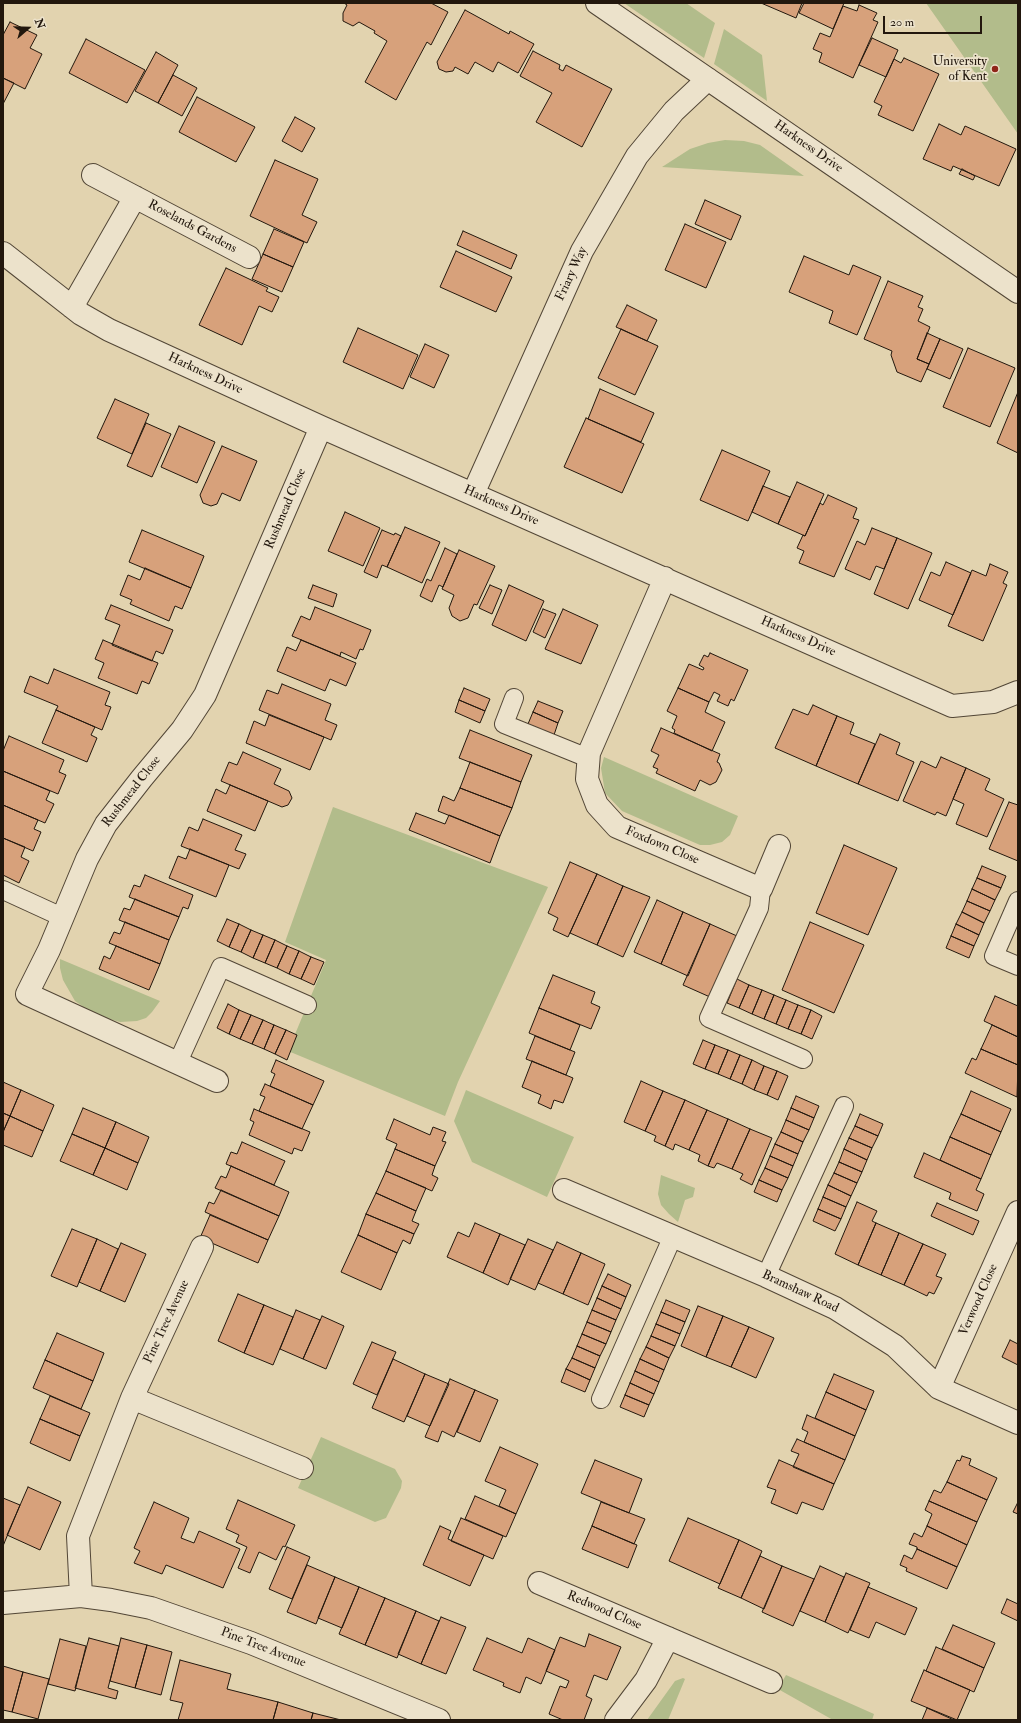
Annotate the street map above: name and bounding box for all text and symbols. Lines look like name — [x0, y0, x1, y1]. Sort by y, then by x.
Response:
north arrow — [8, 8, 48, 48]
scale bar — [885, 8, 984, 34]
text: 20 m — [890, 15, 914, 30]
text: N — [32, 17, 48, 31]
place label: University of Kent — [933, 54, 987, 85]
marker: University of Kent — [990, 64, 1000, 74]
street label: Harkness Drive — [771, 118, 845, 176]
street label: Roselands Gardens — [145, 197, 239, 257]
street label: Friary Way — [553, 245, 591, 303]
street label: Harkness Drive — [165, 350, 245, 398]
street label: Rushmead Close — [262, 466, 310, 552]
street label: Harkness Drive — [461, 482, 541, 530]
street label: Harkness Drive — [758, 613, 838, 661]
street label: Rushmead Close — [99, 753, 165, 831]
street label: Foxdown Close — [623, 823, 701, 869]
street label: Verwood Close — [956, 1262, 1002, 1338]
street label: Bramshaw Road — [759, 1267, 841, 1317]
street label: Pine Tree Avenue — [141, 1278, 193, 1366]
street label: Redwood Close — [564, 1588, 644, 1634]
street label: Pine Tree Avenue — [218, 1625, 308, 1671]

